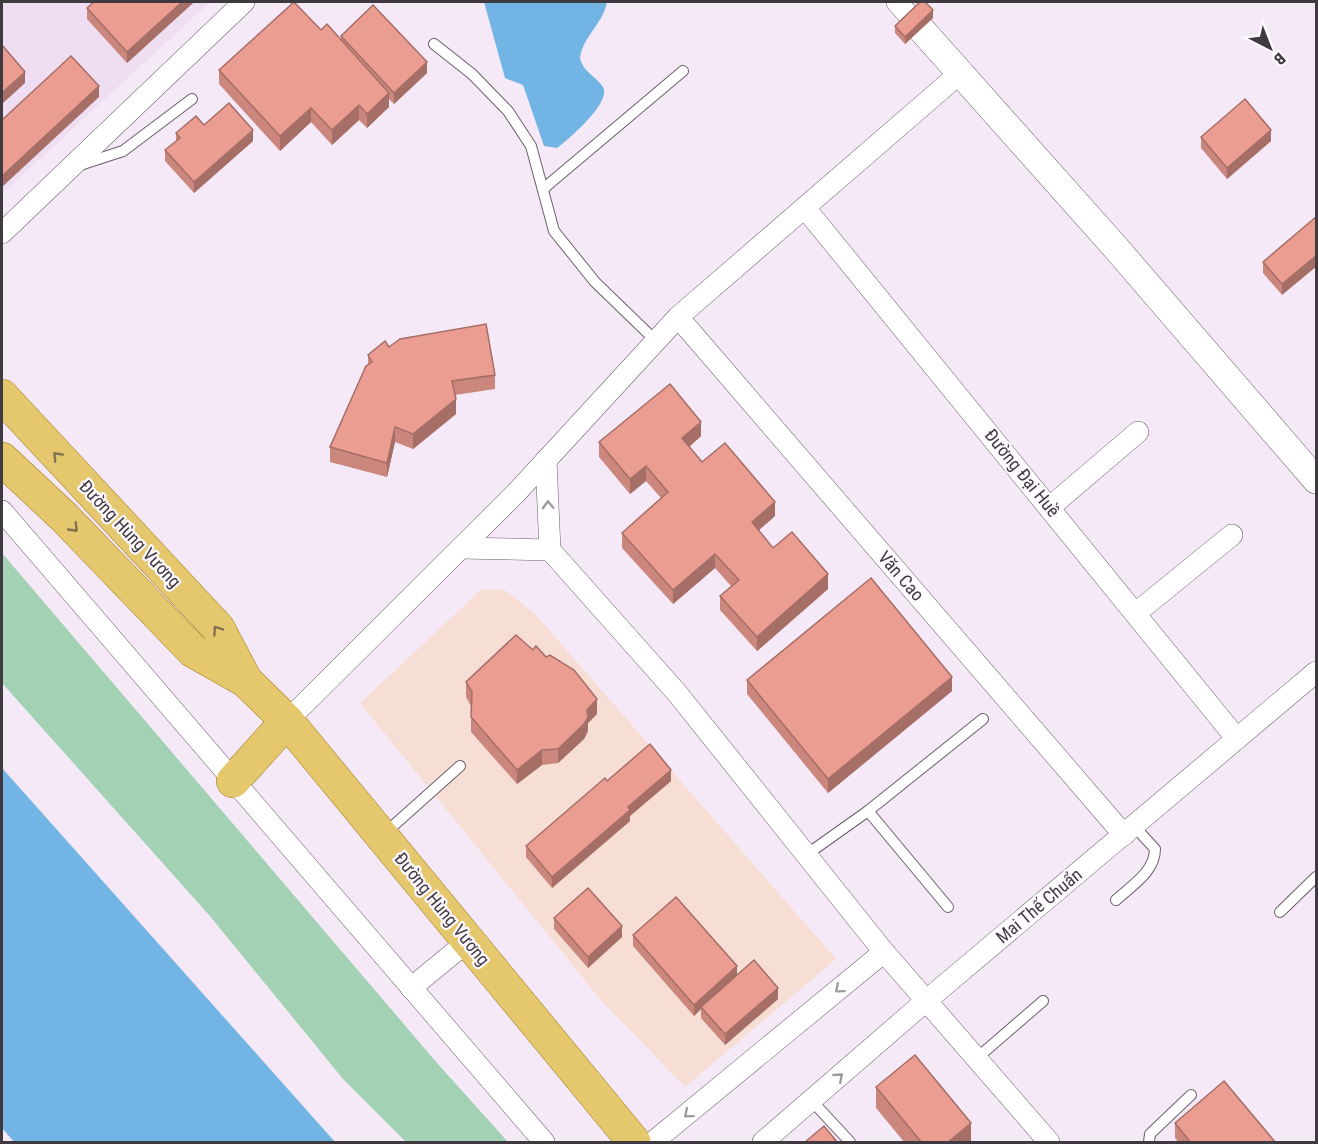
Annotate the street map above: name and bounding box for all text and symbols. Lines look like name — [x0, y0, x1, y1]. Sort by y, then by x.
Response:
north arrow — [1240, 18, 1300, 78]
text: B — [1270, 49, 1289, 69]
street label: Đường Đại Huề — [981, 425, 1064, 521]
one-way arrow — [53, 452, 64, 462]
street label: Đường Hùng Vương — [75, 476, 186, 592]
one-way arrow — [542, 501, 555, 510]
one-way arrow — [67, 521, 78, 532]
street label: Văn Cao — [874, 547, 929, 605]
one-way arrow — [213, 625, 224, 636]
street label: Đường Hùng Vương — [390, 848, 494, 969]
street label: Mai Thế Chuẩn — [991, 864, 1086, 948]
one-way arrow — [835, 982, 846, 993]
one-way arrow — [832, 1073, 843, 1084]
one-way arrow — [684, 1106, 695, 1117]

